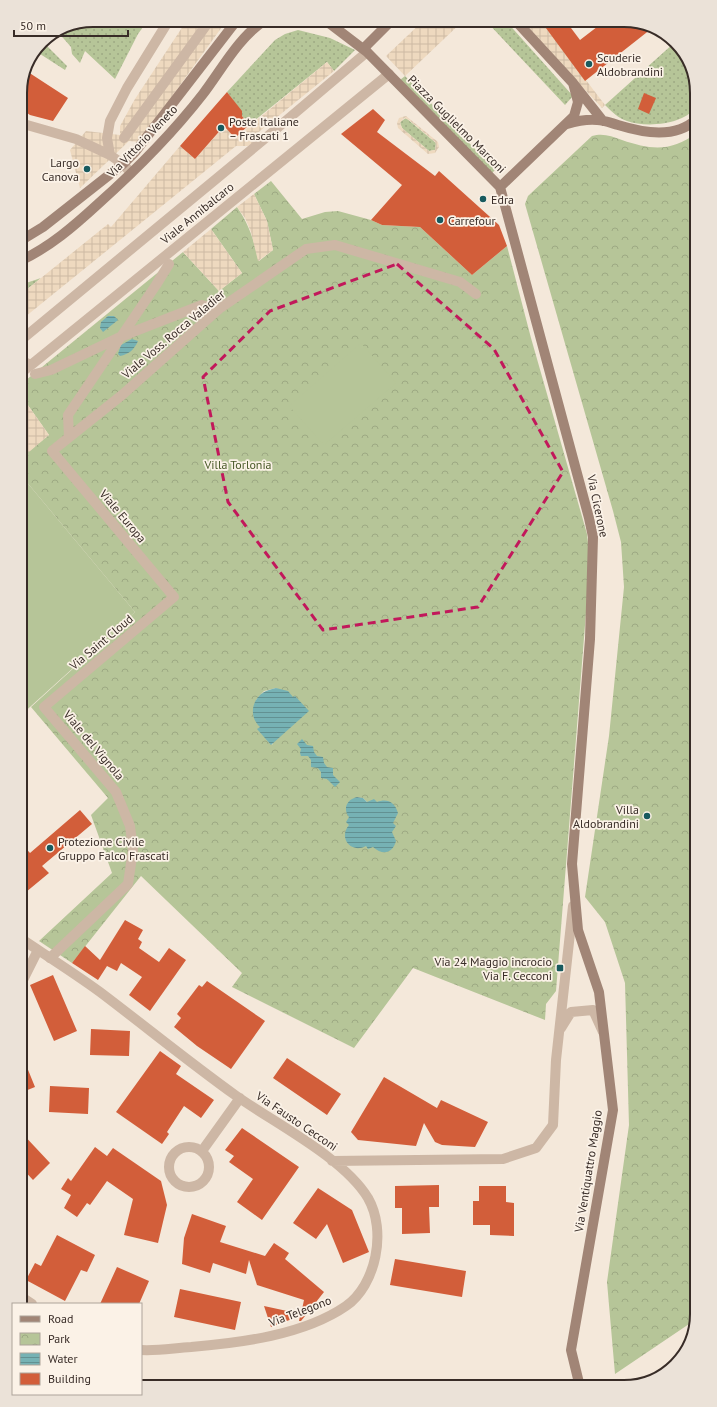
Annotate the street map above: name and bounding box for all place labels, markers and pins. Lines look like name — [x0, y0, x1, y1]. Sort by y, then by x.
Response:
place label: Scuderie Aldobrandini — [597, 50, 663, 79]
marker: Scuderie Aldobrandini — [584, 59, 594, 69]
place label: Poste Italiane – Frascati 1 — [229, 114, 299, 143]
marker: Poste Italiane – Frascati 1 — [216, 123, 226, 133]
place label: Largo Canova — [42, 155, 79, 184]
marker: Largo Canova — [82, 164, 92, 174]
place label: Edra — [491, 192, 514, 207]
marker: Edra — [478, 194, 488, 204]
place label: Carrefour — [448, 213, 496, 228]
marker: Carrefour — [435, 215, 445, 225]
place label: Villa Aldobrandini — [573, 802, 639, 831]
marker: Villa Aldobrandini — [642, 811, 652, 821]
place label: Protezione Civile Gruppo Falco Frascati — [58, 834, 169, 863]
marker: Protezione Civile Gruppo Falco Frascati — [45, 843, 55, 853]
place label: Via 24 Maggio incrocio Via F. Cecconi — [434, 954, 552, 983]
marker: Via 24 Maggio incrocio Via F. Cecconi — [555, 963, 565, 973]

